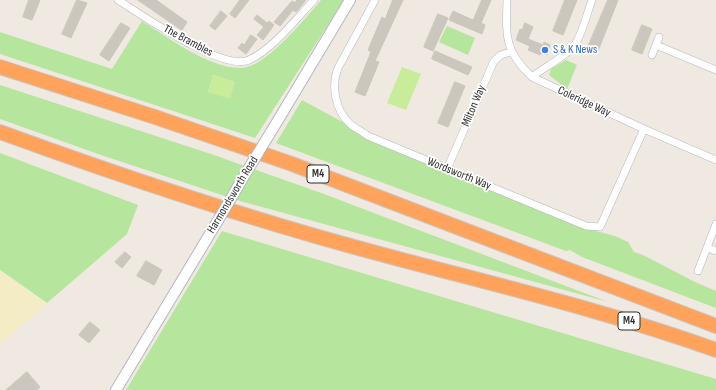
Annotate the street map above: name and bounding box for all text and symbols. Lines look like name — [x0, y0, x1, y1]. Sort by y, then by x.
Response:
street label: The Brambles — [161, 22, 215, 60]
place label: S & K News — [553, 43, 597, 57]
marker: S & K News — [540, 45, 550, 55]
street label: Milton Way — [459, 83, 489, 129]
street label: Coleridge Way — [555, 84, 613, 120]
street label: Harmondsworth Road — [204, 154, 262, 236]
street label: Wordsworth Way — [425, 155, 493, 193]
road number: M4 — [307, 165, 329, 183]
road number: M4 — [618, 312, 640, 330]

